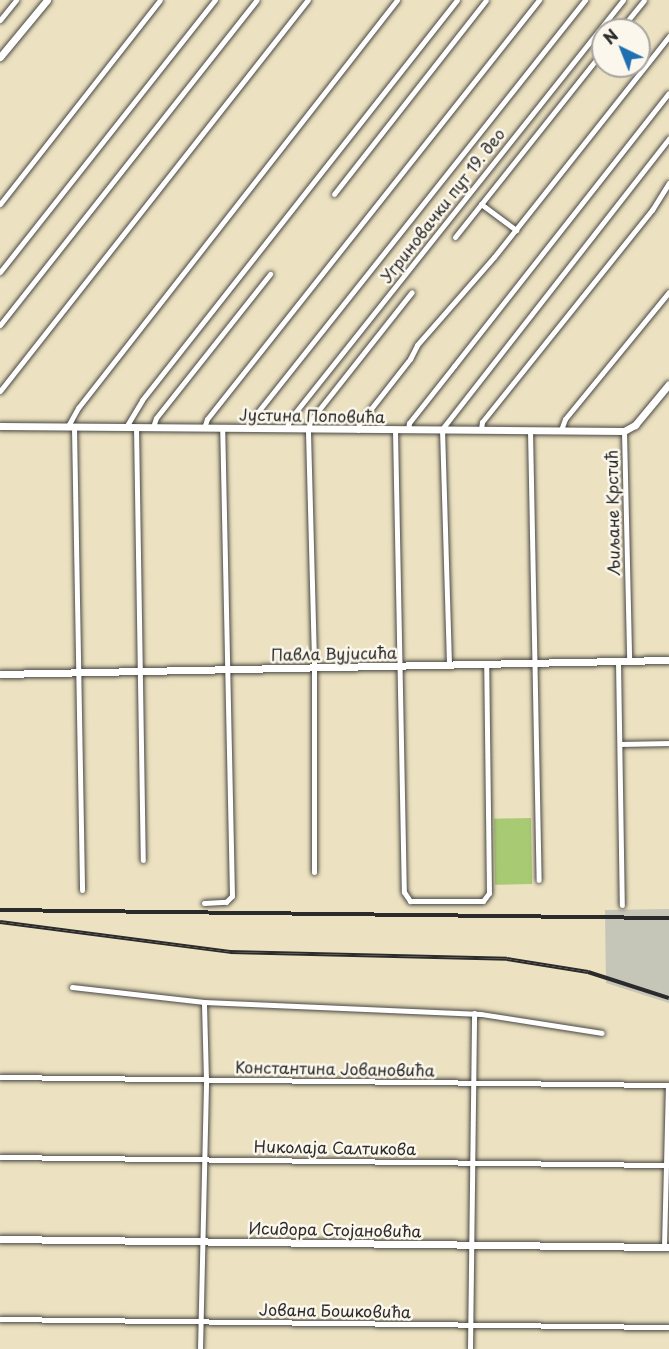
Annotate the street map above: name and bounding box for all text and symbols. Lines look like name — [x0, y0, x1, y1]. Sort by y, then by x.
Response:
north arrow — [591, 18, 651, 78]
text: N — [597, 23, 623, 49]
street label: Угриновачки пут 19. део — [375, 123, 509, 287]
street label: Јустина Поповића — [238, 404, 386, 426]
street label: Љиљане Крстић — [601, 450, 623, 576]
street label: Павла Вујисића — [271, 642, 397, 664]
street label: Константина Јовановића — [234, 1057, 436, 1079]
street label: Николаја Салтикова — [253, 1136, 417, 1158]
street label: Исидора Стојановића — [248, 1218, 422, 1240]
street label: Јована Бошковића — [258, 1299, 412, 1321]

